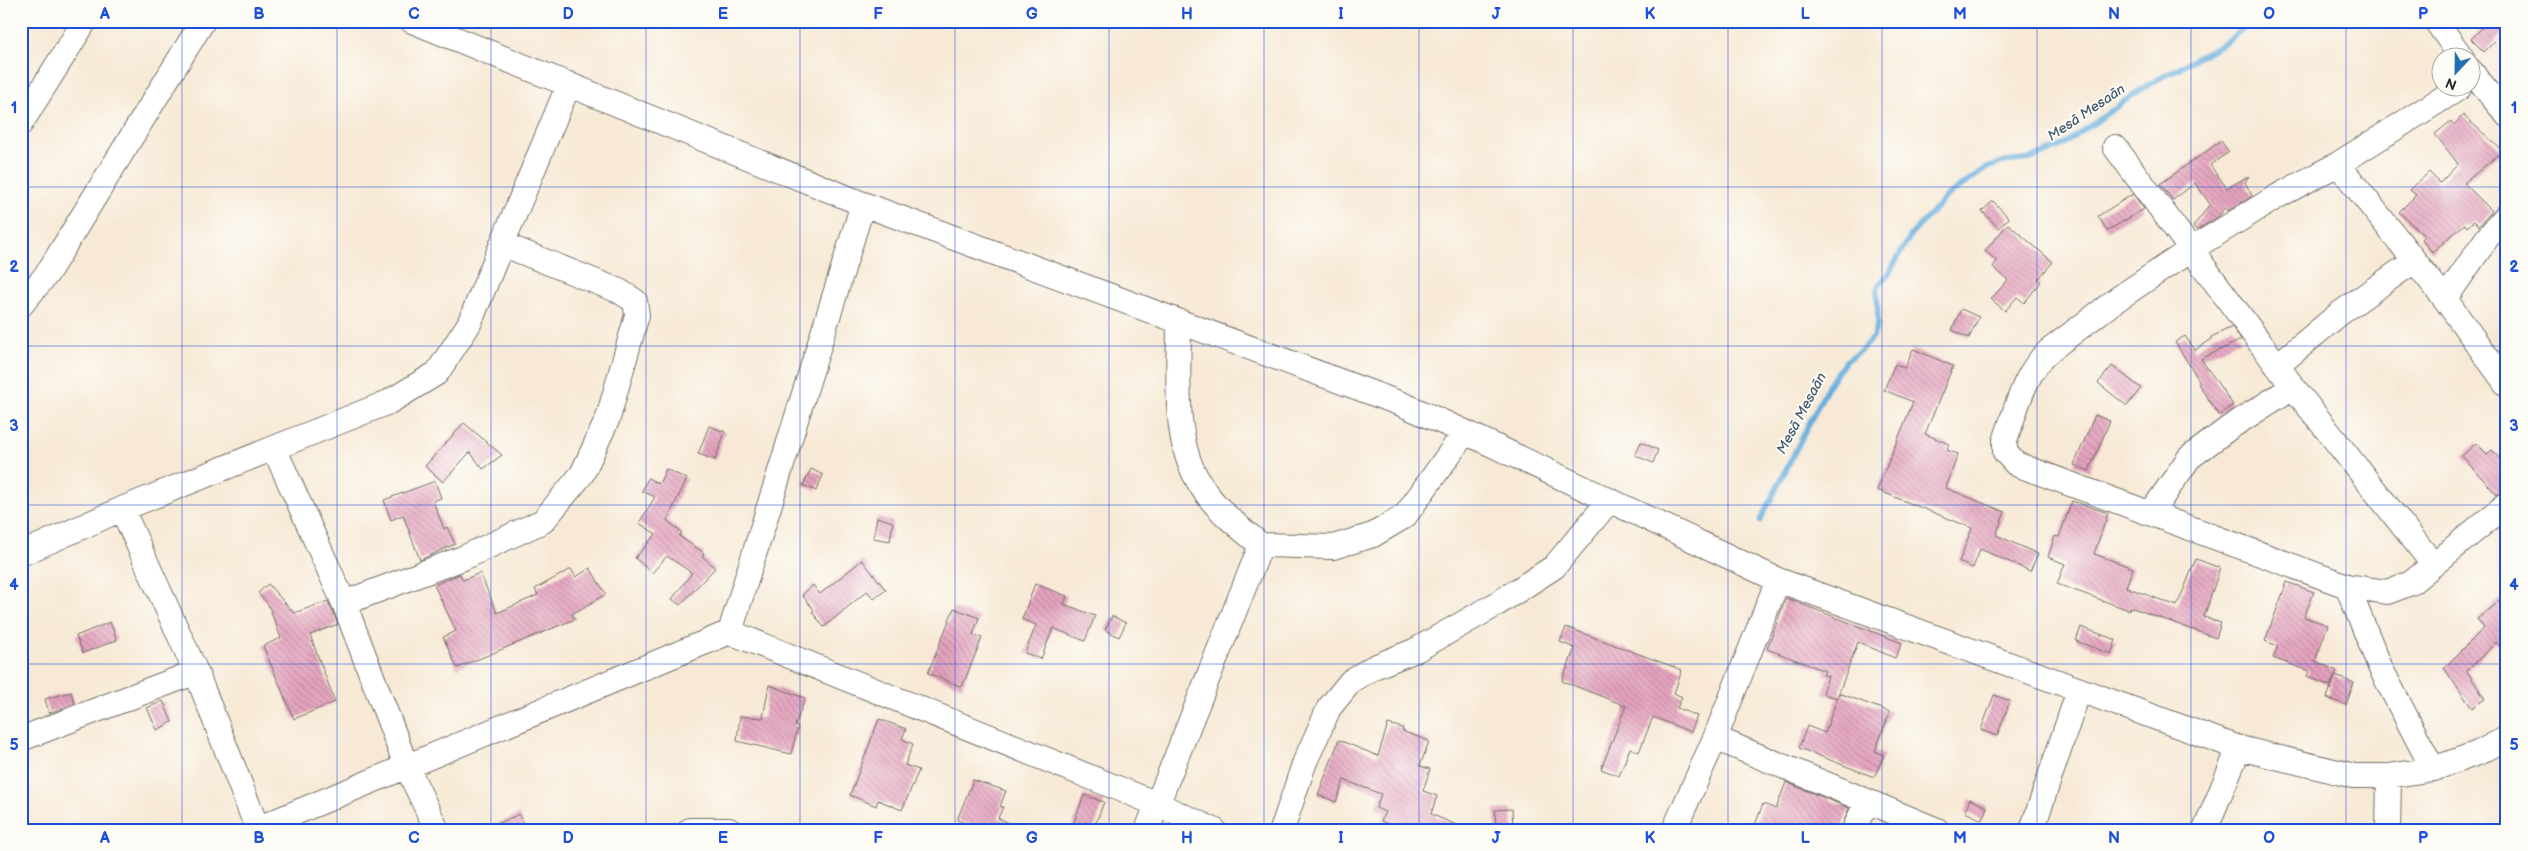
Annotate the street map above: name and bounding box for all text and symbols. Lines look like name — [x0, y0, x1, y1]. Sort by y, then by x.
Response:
text: A — [99, 5, 110, 24]
text: B — [253, 5, 265, 24]
text: C — [408, 5, 420, 24]
text: D — [562, 5, 574, 24]
text: E — [718, 5, 728, 24]
text: F — [873, 5, 883, 24]
text: G — [1026, 5, 1038, 24]
text: H — [1181, 5, 1193, 24]
text: I — [1338, 5, 1344, 24]
text: J — [1492, 5, 1501, 24]
text: K — [1645, 5, 1656, 24]
text: L — [1800, 5, 1810, 24]
text: M — [1953, 5, 1967, 24]
text: N — [2108, 5, 2120, 24]
text: O — [2263, 5, 2275, 24]
text: P — [2418, 5, 2428, 24]
north arrow — [2430, 48, 2480, 98]
text: N — [2443, 74, 2459, 93]
water label: Mesā Mesaān — [2044, 80, 2128, 145]
text: 1 — [11, 99, 17, 118]
text: 1 — [2511, 99, 2517, 118]
text: 2 — [9, 258, 19, 277]
text: 2 — [2509, 258, 2519, 277]
water label: Mesā Mesaān — [1773, 369, 1830, 457]
text: 3 — [9, 417, 19, 436]
text: 3 — [2509, 417, 2519, 436]
text: 4 — [9, 576, 19, 595]
text: 4 — [2509, 576, 2519, 595]
text: 5 — [9, 736, 19, 755]
text: 5 — [2509, 736, 2519, 755]
text: A — [99, 829, 110, 848]
text: B — [253, 829, 265, 848]
text: C — [408, 829, 420, 848]
text: D — [562, 829, 574, 848]
text: E — [718, 829, 728, 848]
text: F — [873, 829, 883, 848]
text: G — [1026, 829, 1038, 848]
text: H — [1181, 829, 1193, 848]
text: I — [1338, 829, 1344, 848]
text: J — [1492, 829, 1501, 848]
text: K — [1645, 829, 1656, 848]
text: L — [1800, 829, 1810, 848]
text: M — [1953, 829, 1967, 848]
text: N — [2108, 829, 2120, 848]
text: O — [2263, 829, 2275, 848]
text: P — [2418, 829, 2428, 848]

